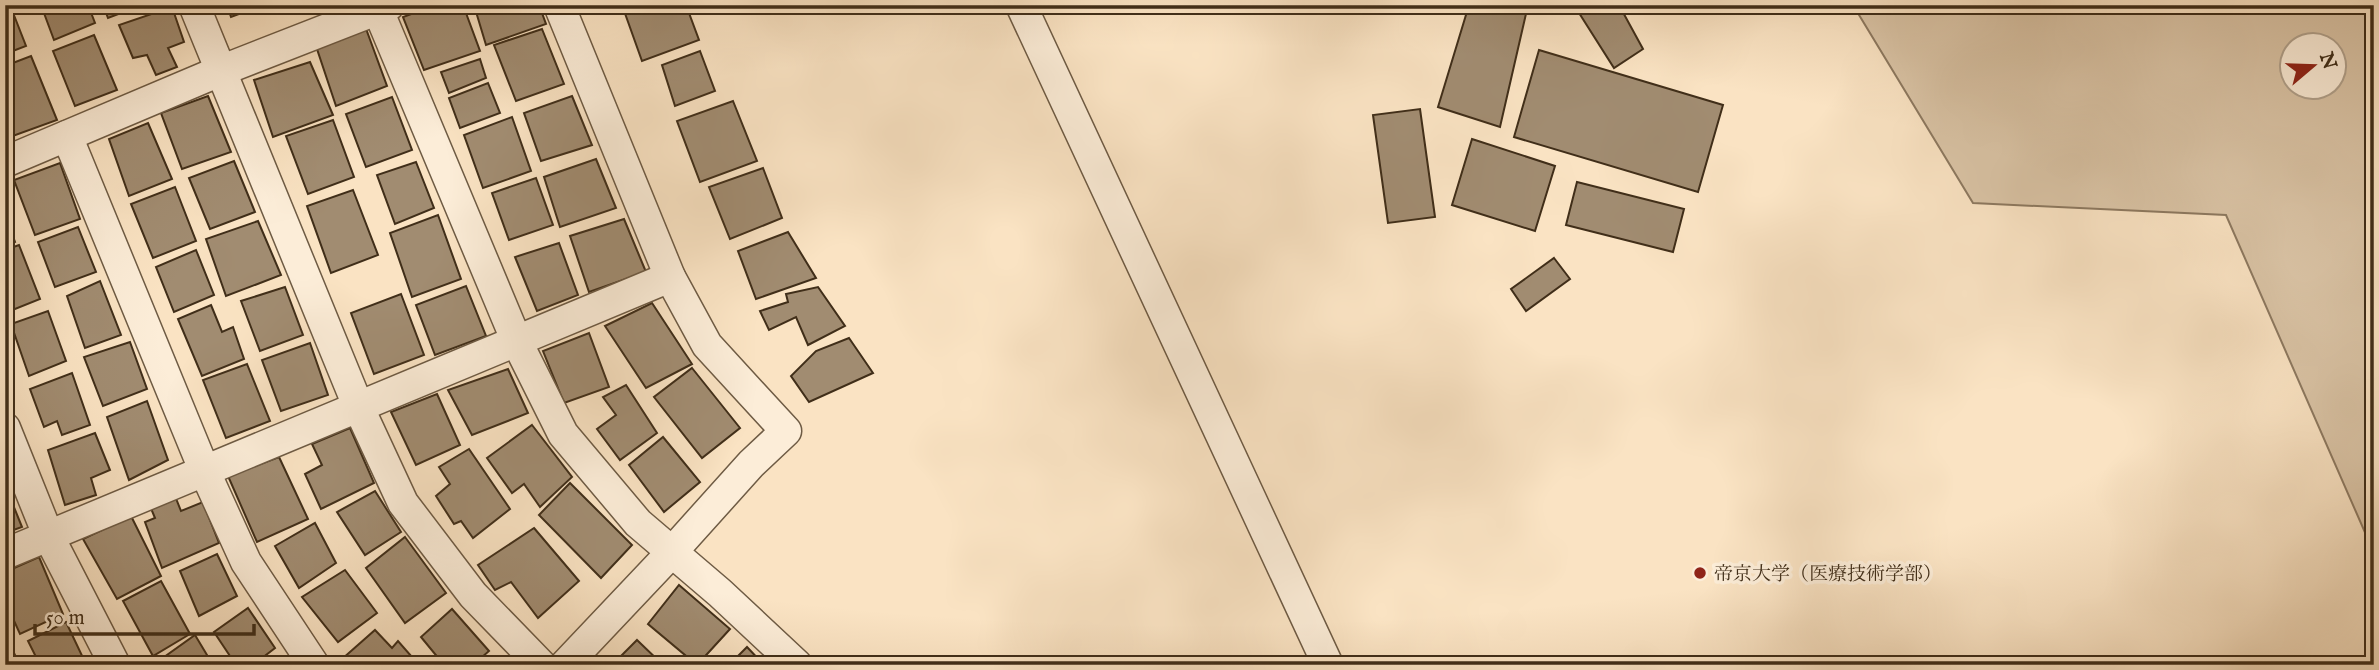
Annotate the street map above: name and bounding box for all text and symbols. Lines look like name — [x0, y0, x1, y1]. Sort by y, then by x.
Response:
north arrow — [2278, 32, 2348, 102]
text: N — [2313, 48, 2341, 73]
place label: 帝京大学（医療技術学部） — [1714, 563, 1942, 587]
marker: 帝京大学（医療技術学部） — [1692, 565, 1708, 581]
scale bar — [35, 593, 254, 637]
text: 50 m — [46, 605, 85, 632]

